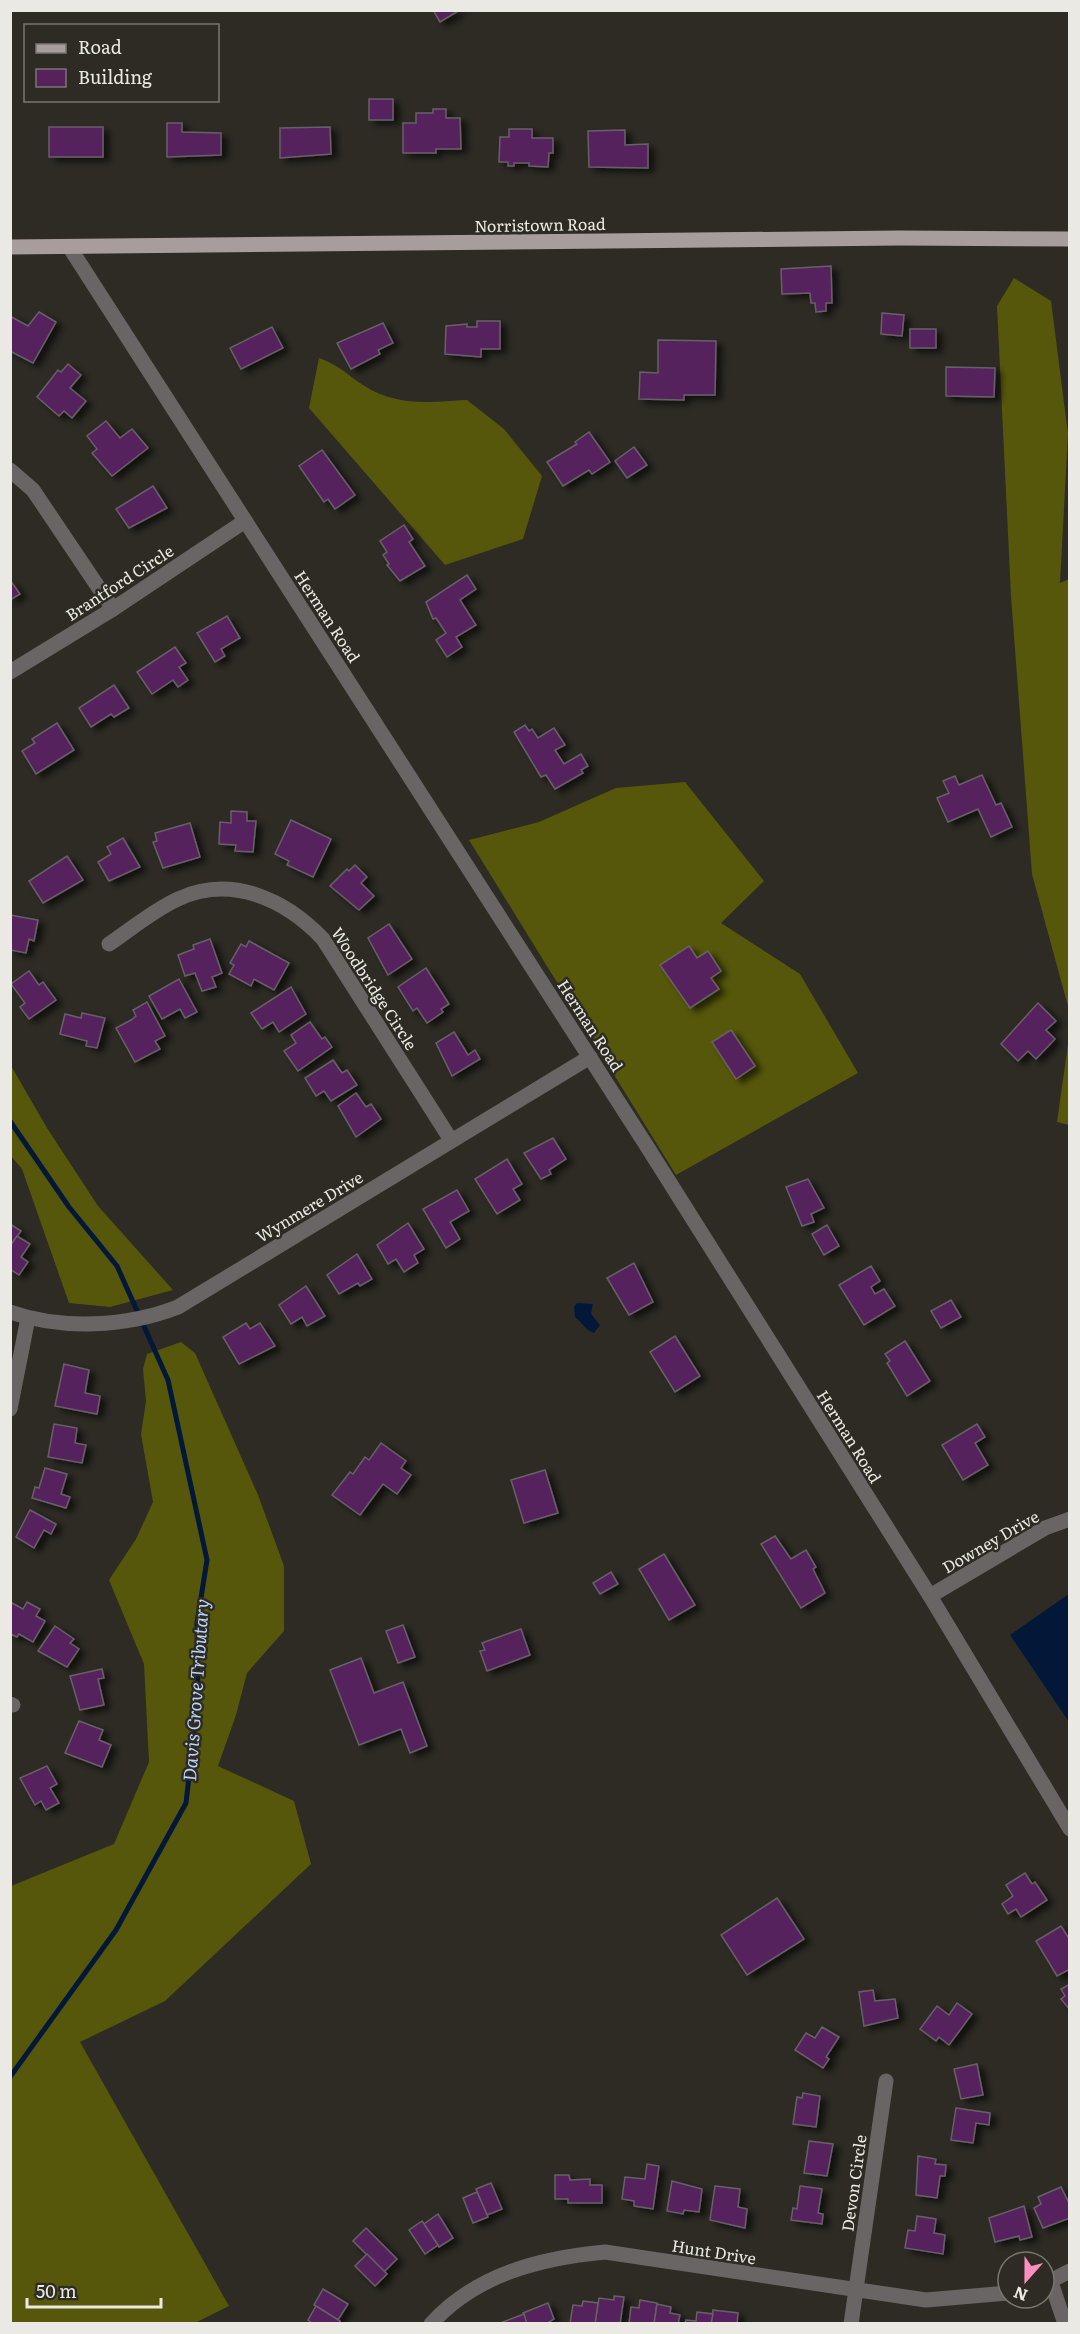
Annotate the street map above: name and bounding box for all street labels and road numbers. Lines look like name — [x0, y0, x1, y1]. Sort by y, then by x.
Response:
street label: Norristown Road — [474, 211, 606, 237]
street label: Brantford Circle — [60, 538, 178, 626]
street label: Herman Road — [289, 565, 367, 667]
street label: Woodbridge Circle — [326, 922, 424, 1054]
street label: Herman Road — [552, 974, 630, 1076]
street label: Wynmere Drive — [251, 1165, 367, 1247]
street label: Herman Road — [812, 1385, 888, 1487]
street label: Downey Drive — [937, 1504, 1043, 1578]
street label: Devon Circle — [834, 2133, 872, 2233]
street label: Hunt Drive — [670, 2232, 758, 2270]

